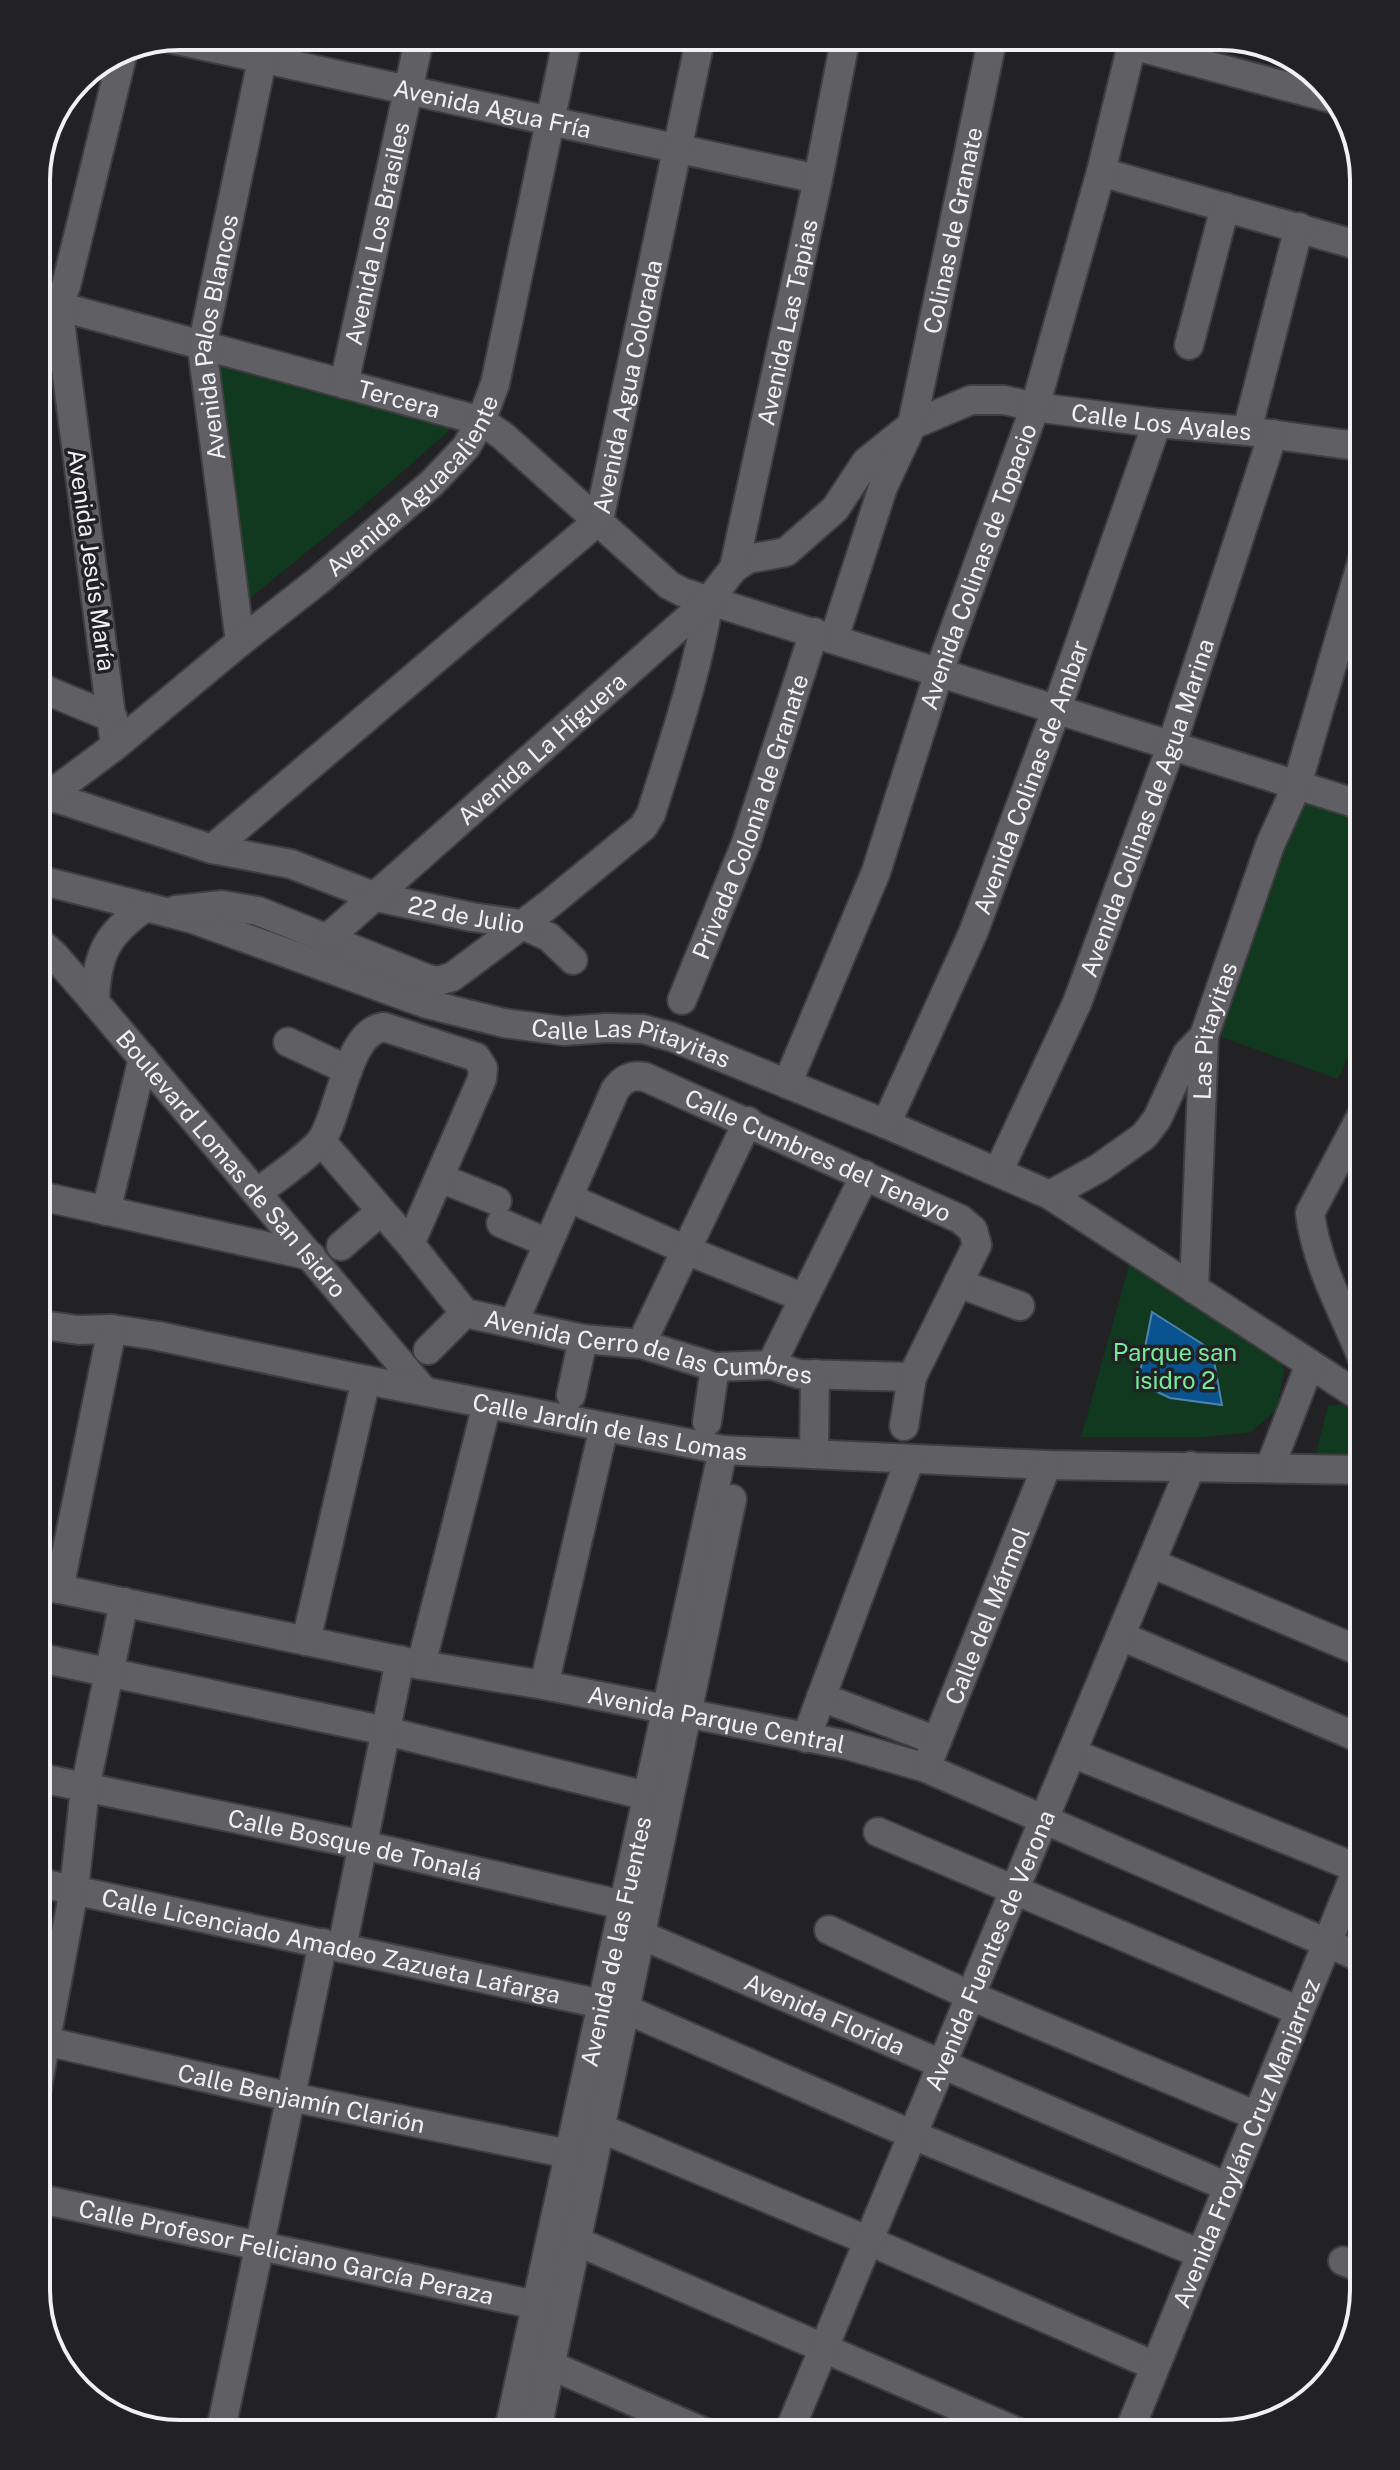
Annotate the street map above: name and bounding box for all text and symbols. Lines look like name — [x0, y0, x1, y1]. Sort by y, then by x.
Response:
street label: Avenida Agua Fría — [391, 73, 594, 143]
street label: Avenida Los Brasiles — [339, 119, 415, 348]
street label: Colinas de Granate — [917, 124, 988, 336]
street label: Avenida Palos Blancos — [187, 212, 243, 462]
street label: Avenida Las Tapias — [751, 216, 823, 428]
street label: Avenida Agua Colorada — [587, 257, 667, 516]
street label: Tercera — [355, 374, 443, 423]
street label: Avenida Aguacaliente — [320, 391, 504, 582]
street label: Calle Los Ayales — [1070, 398, 1253, 445]
street label: Avenida Colinas de Topacio — [914, 420, 1042, 713]
street label: Avenida Jesús María — [63, 447, 121, 673]
street label: Avenida Colinas de Agua Marina — [1074, 635, 1219, 981]
street label: Avenida Colinas de Ambar — [967, 636, 1094, 918]
street label: Avenida La Higuera — [452, 667, 631, 831]
street label: Privada Colonia de Granate — [686, 670, 814, 963]
street label: 22 de Julio — [406, 890, 526, 938]
street label: Las Pitayitas — [1187, 958, 1243, 1100]
street label: Calle Las Pitayitas — [530, 1013, 735, 1073]
street label: Boulevard Lomas de San Isidro — [111, 1024, 353, 1303]
street label: Calle Cumbres del Tenayo — [681, 1083, 956, 1227]
street label: Avenida Cerro de las Cumbres — [482, 1304, 812, 1388]
park label: Parque san isidro 2 — [1113, 1338, 1237, 1394]
street label: Calle Jardín de las Lomas — [470, 1387, 748, 1465]
street label: Calle del Mármol — [939, 1523, 1035, 1709]
street label: Avenida Parque Central — [586, 1680, 848, 1758]
street label: Calle Bosque de Tonalá — [226, 1803, 485, 1886]
street label: Avenida Fuentes de Verona — [919, 1806, 1060, 2095]
street label: Avenida de las Fuentes — [575, 1814, 657, 2069]
street label: Calle Licenciado Amadeo Zazueta Lafarga — [99, 1883, 563, 2009]
street label: Avenida Florida — [740, 1967, 909, 2061]
street label: Avenida Froylán Cruz Manjarrez — [1167, 1974, 1325, 2312]
street label: Calle Benjamín Clarión — [175, 2058, 428, 2138]
street label: Calle Profesor Feliciano García Peraza — [76, 2194, 496, 2310]

